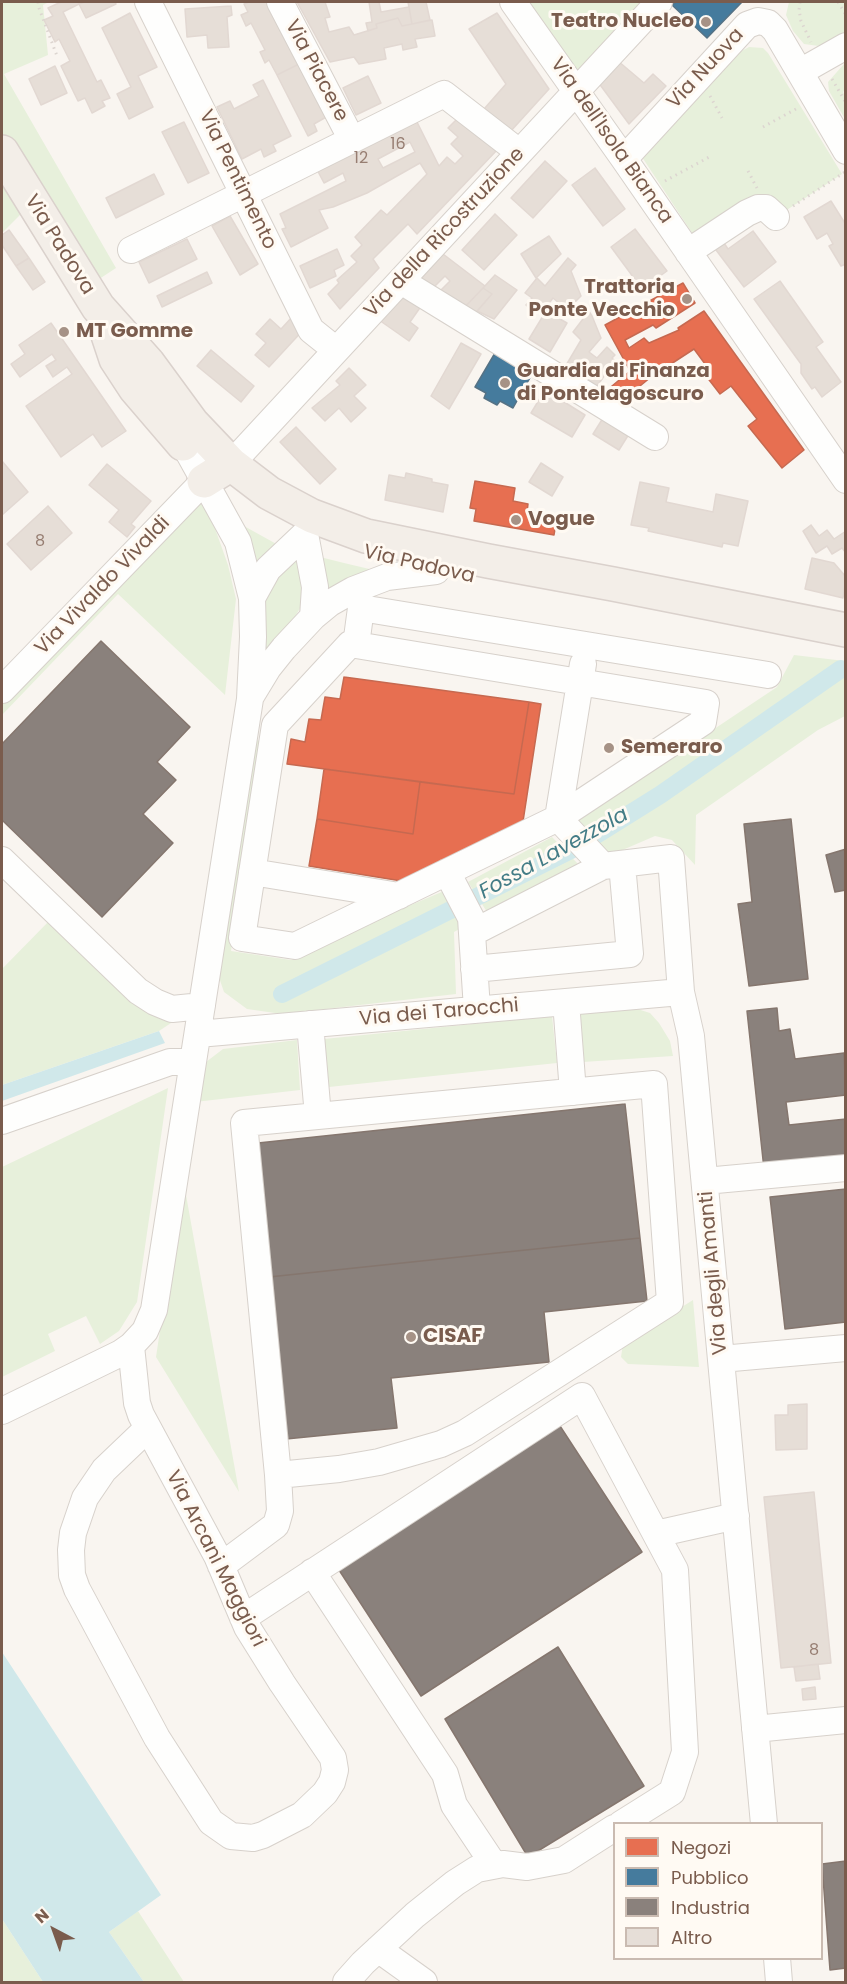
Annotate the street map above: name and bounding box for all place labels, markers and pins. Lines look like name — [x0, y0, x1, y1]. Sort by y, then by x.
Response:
place label: Teatro Nucleo — [551, 10, 694, 34]
marker: Teatro Nucleo — [699, 15, 713, 29]
place label: Trattoria Ponte Vecchio — [528, 276, 675, 323]
marker: Trattoria Ponte Vecchio — [680, 292, 694, 306]
place label: MT Gomme — [76, 320, 193, 344]
marker: MT Gomme — [57, 325, 71, 339]
place label: Guardia di Finanza di Pontelagoscuro — [517, 360, 710, 407]
marker: Guardia di Finanza di Pontelagoscuro — [498, 376, 512, 390]
place label: Vogue — [528, 508, 595, 532]
marker: Vogue — [509, 513, 523, 527]
place label: Semeraro — [621, 736, 723, 760]
marker: Semeraro — [602, 741, 616, 755]
place label: CISAF — [423, 1325, 482, 1349]
marker: CISAF — [404, 1330, 418, 1344]

